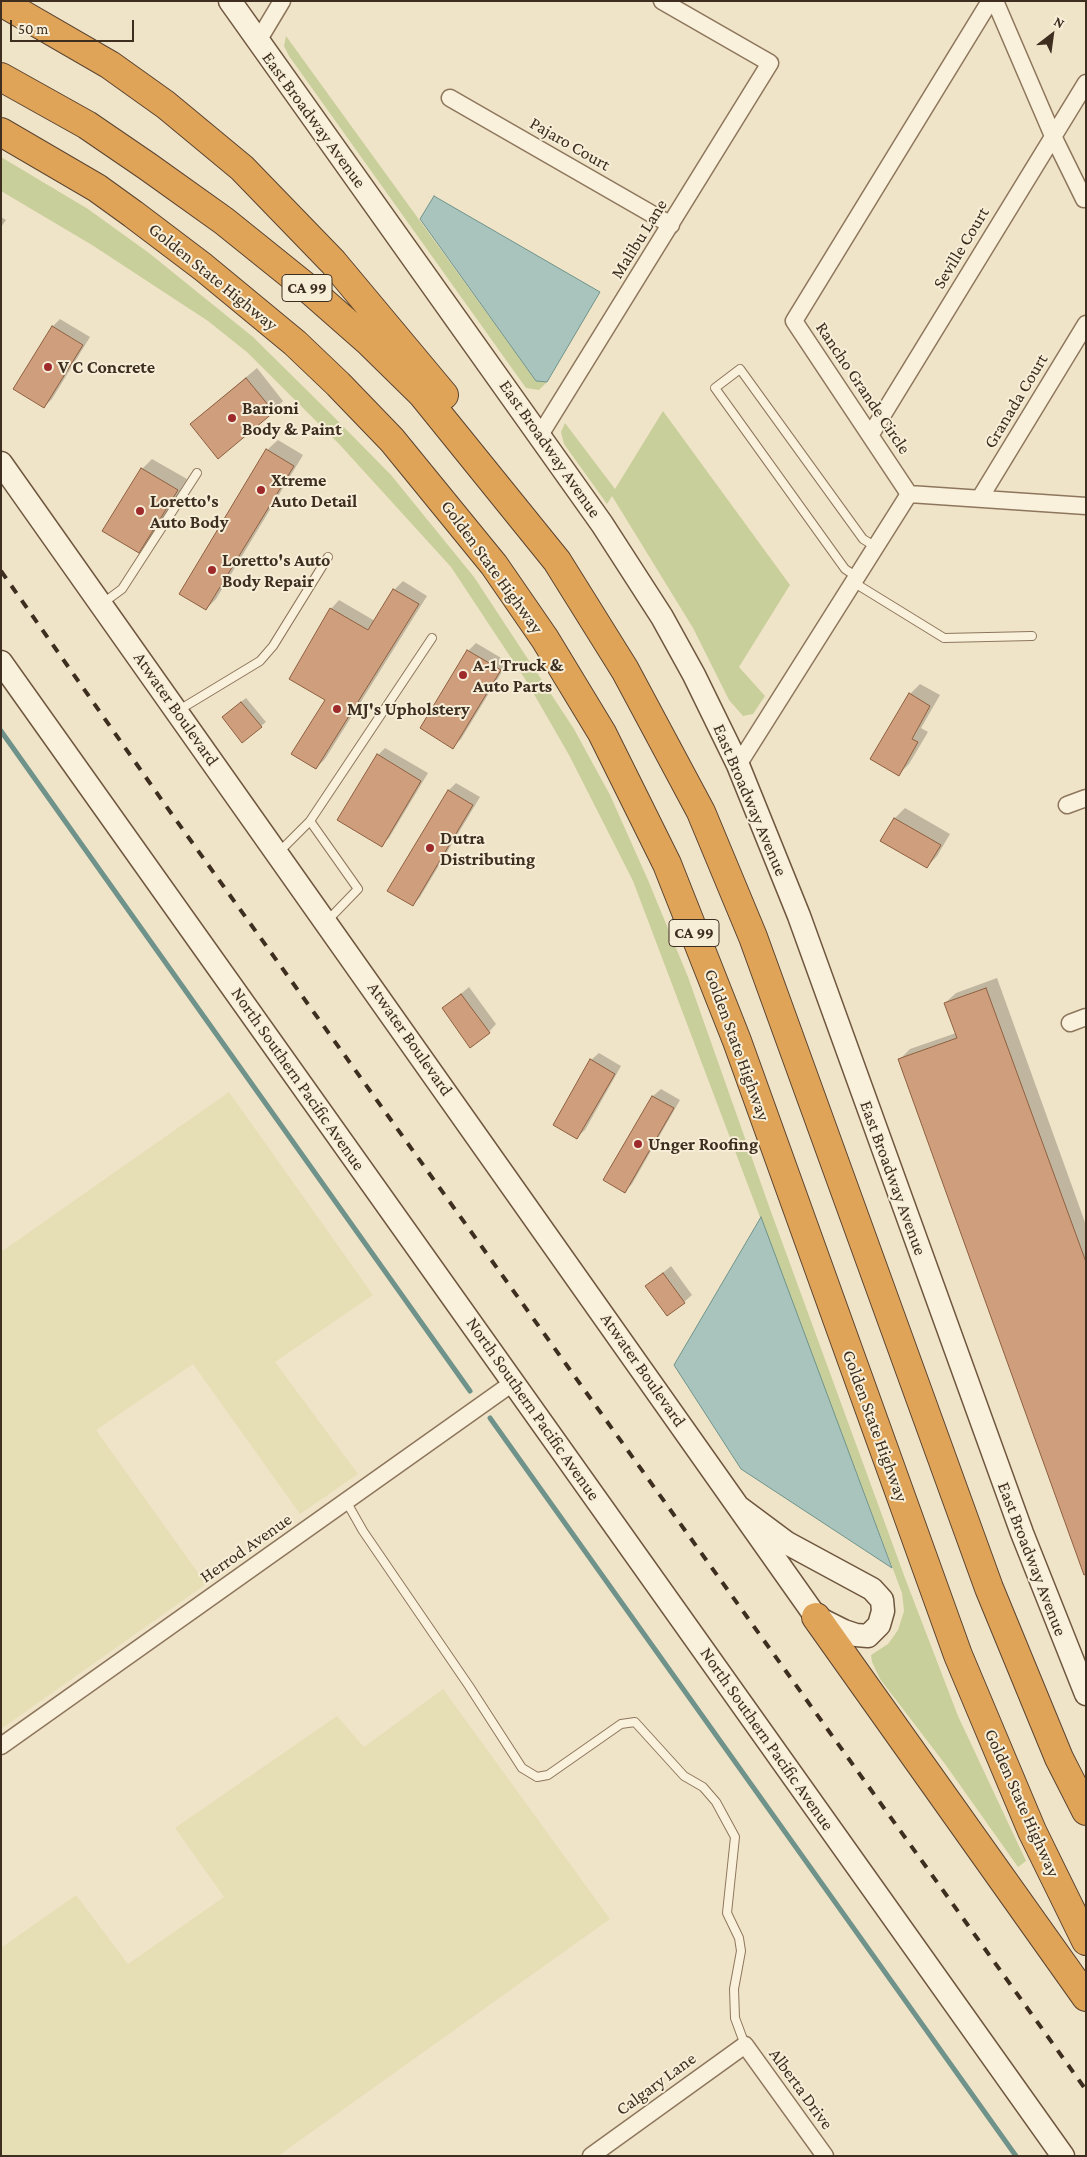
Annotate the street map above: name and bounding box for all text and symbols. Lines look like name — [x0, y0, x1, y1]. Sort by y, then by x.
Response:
scale bar — [12, 10, 136, 42]
north arrow — [1027, 10, 1077, 60]
text: N — [1051, 13, 1068, 31]
text: 50 m — [18, 21, 48, 37]
street label: East Broadway Avenue — [257, 48, 371, 192]
street label: Pajaro Court — [526, 112, 614, 176]
street label: Malibu Lane — [606, 195, 672, 283]
street label: Seville Court — [928, 203, 994, 293]
street label: Golden State Highway — [144, 218, 282, 336]
road number: CA 99 — [282, 274, 332, 302]
street label: Rancho Grande Circle — [811, 318, 915, 458]
street label: Granada Court — [979, 350, 1053, 452]
place label: V C Concrete — [58, 356, 155, 378]
marker: V C Concrete — [42, 361, 54, 373]
street label: East Broadway Avenue — [494, 376, 606, 522]
place label: Barioni Body & Paint — [242, 397, 342, 439]
marker: Barioni Body & Paint — [226, 412, 238, 424]
place label: Xtreme Auto Detail — [271, 469, 357, 512]
marker: Xtreme Auto Detail — [255, 484, 267, 496]
place label: Loretto's Auto Body — [150, 490, 228, 532]
street label: Golden State Highway — [436, 496, 548, 638]
marker: Loretto's Auto Body — [134, 505, 146, 517]
place label: Loretto's Auto Body Repair — [222, 549, 330, 592]
marker: Loretto's Auto Body Repair — [206, 564, 218, 576]
street label: Atwater Boulevard — [129, 648, 223, 770]
place label: A-1 Truck & Auto Parts — [473, 654, 563, 696]
marker: A-1 Truck & Auto Parts — [457, 669, 469, 681]
place label: MJ's Upholstery — [347, 698, 470, 720]
marker: MJ's Upholstery — [331, 703, 343, 715]
street label: East Broadway Avenue — [708, 721, 792, 879]
place label: Dutra Distributing — [440, 827, 535, 870]
marker: Dutra Distributing — [424, 842, 436, 854]
road number: CA 99 — [669, 920, 719, 946]
street label: Golden State Highway — [700, 966, 774, 1124]
street label: Atwater Boulevard — [363, 978, 457, 1100]
street label: North Southern Pacific Avenue — [226, 983, 370, 1175]
street label: East Broadway Avenue — [855, 1098, 931, 1258]
place label: Unger Roofing — [648, 1133, 758, 1155]
marker: Unger Roofing — [632, 1138, 644, 1150]
street label: Atwater Boulevard — [596, 1309, 690, 1431]
street label: North Southern Pacific Avenue — [461, 1313, 605, 1505]
street label: Golden State Highway — [838, 1347, 912, 1505]
street label: East Broadway Avenue — [993, 1479, 1071, 1639]
street label: Herrod Avenue — [196, 1508, 296, 1588]
street label: North Southern Pacific Avenue — [695, 1643, 839, 1835]
street label: Golden State Highway — [980, 1726, 1064, 1880]
street label: Alberta Drive — [764, 2044, 838, 2134]
street label: Calgary Lane — [612, 2048, 700, 2120]

